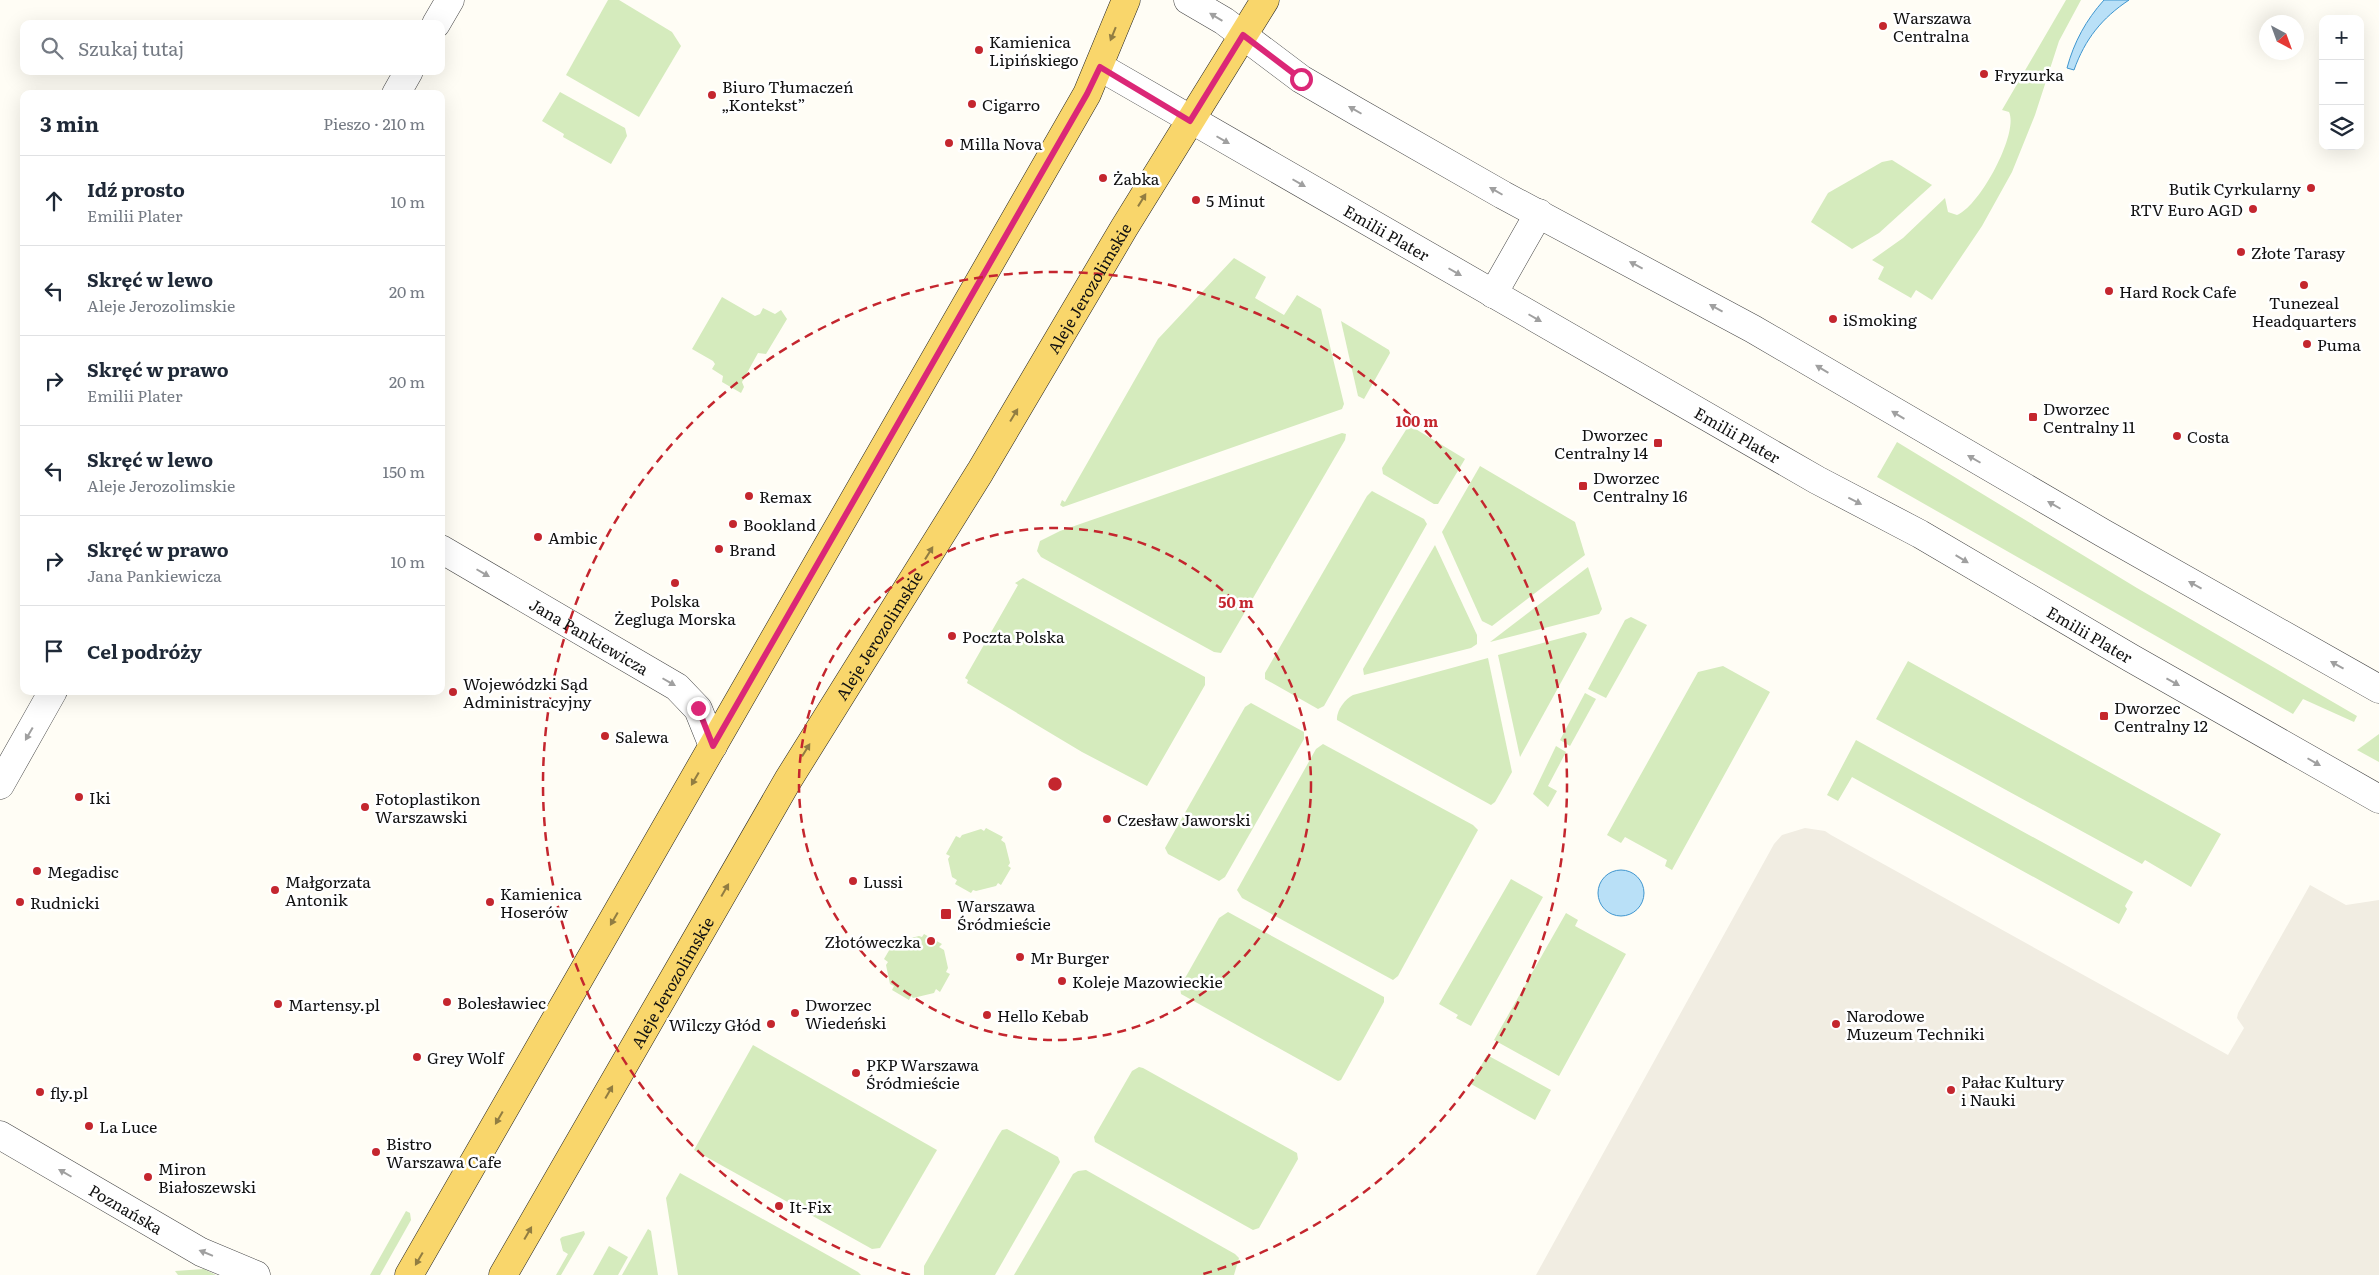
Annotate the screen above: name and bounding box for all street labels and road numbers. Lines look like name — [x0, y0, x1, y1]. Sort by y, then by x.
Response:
street label: Emilii Plater — [1339, 198, 1435, 267]
street label: Aleje Jerozolimskie — [1041, 218, 1137, 358]
street label: Emilii Plater — [1690, 400, 1786, 469]
street label: Aleje Jerozolimskie — [829, 566, 928, 704]
street label: Jana Pankiewicza — [525, 591, 654, 680]
street label: Emilii Plater — [2043, 599, 2138, 669]
street label: Aleje Jerozolimskie — [624, 912, 719, 1052]
street label: Poznańska — [85, 1177, 168, 1240]

